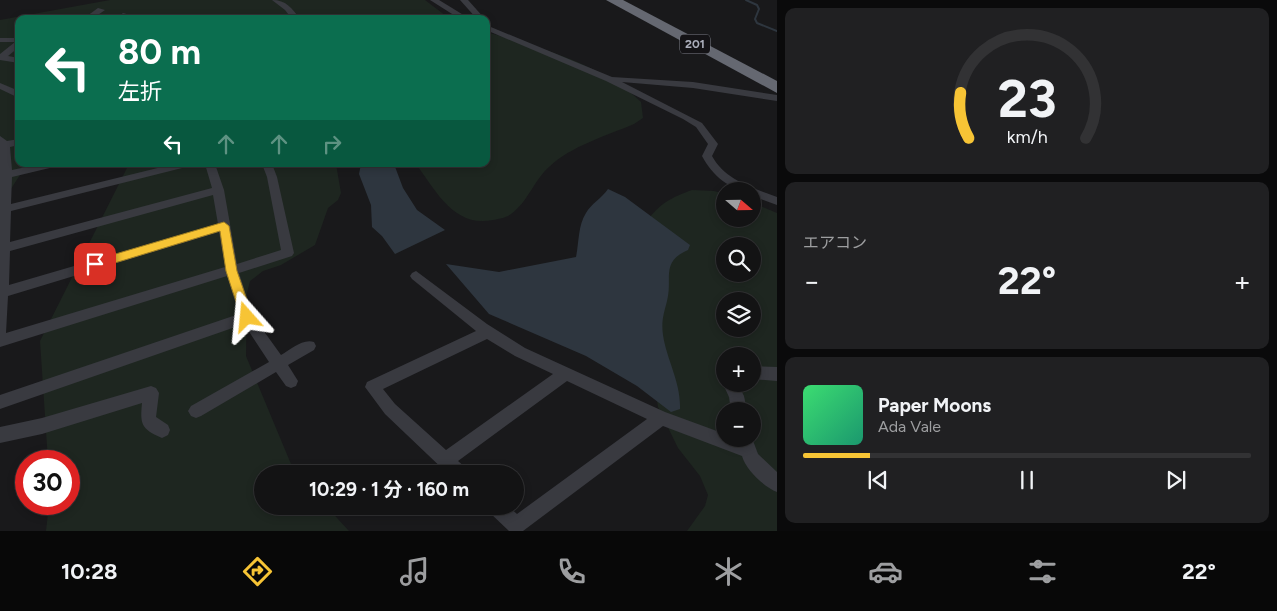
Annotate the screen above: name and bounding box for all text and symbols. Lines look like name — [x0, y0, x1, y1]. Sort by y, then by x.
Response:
text: 80 m — [118, 31, 201, 73]
road number: 201 — [680, 34, 710, 54]
icon: left — [35, 35, 100, 100]
text: 23 — [997, 68, 1057, 130]
text: 左折 — [118, 78, 162, 105]
text: km/h — [1007, 126, 1047, 147]
icon: left — [159, 130, 187, 158]
icon: ahead — [212, 130, 240, 158]
icon: ahead — [265, 130, 293, 158]
icon: right — [318, 130, 346, 158]
north arrow — [716, 182, 761, 228]
map controls — [716, 182, 761, 447]
text: エアコン — [803, 233, 867, 252]
button: search — [716, 237, 761, 282]
pin — [74, 243, 116, 285]
icon: arrive — [81, 250, 109, 278]
text: 22° — [998, 258, 1056, 304]
text: − — [803, 264, 820, 298]
text: + — [1234, 264, 1251, 298]
position arrow — [220, 290, 272, 342]
button: layers — [716, 292, 761, 337]
button: + — [716, 347, 761, 392]
text: Paper Moons — [878, 394, 991, 417]
button: − — [716, 402, 761, 447]
text: Ada Vale — [878, 417, 941, 436]
speed limit sign: 30 — [15, 450, 80, 515]
icon: previous — [864, 466, 892, 494]
icon: pause — [1013, 466, 1041, 494]
icon: next — [1162, 466, 1190, 494]
text: 10:29 · 1 分 · 160 m — [309, 478, 469, 501]
icon: directions — [240, 554, 275, 589]
icon: music — [397, 554, 432, 589]
icon: phone — [554, 554, 589, 589]
icon: climate — [711, 554, 746, 589]
icon: car — [868, 554, 903, 589]
icon: filters — [1025, 554, 1060, 589]
text: 10:28 — [61, 558, 117, 585]
text: 22° — [1182, 558, 1216, 585]

